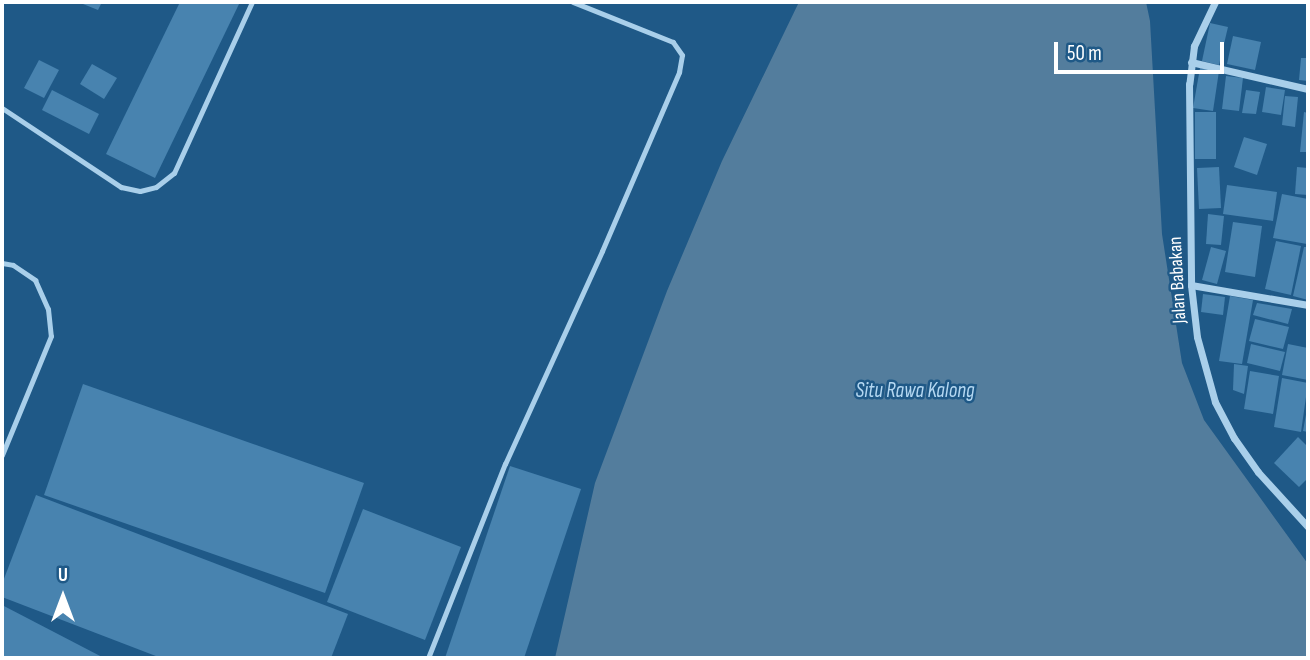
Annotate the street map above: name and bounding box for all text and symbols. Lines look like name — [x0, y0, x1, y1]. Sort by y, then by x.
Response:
scale bar — [1058, 28, 1228, 72]
text: 50 m — [1067, 41, 1102, 66]
street label: Jalan Babakan — [1164, 236, 1192, 324]
water label: Situ Rawa Kalong — [855, 378, 975, 404]
north arrow — [28, 562, 98, 632]
text: U — [58, 564, 68, 587]

